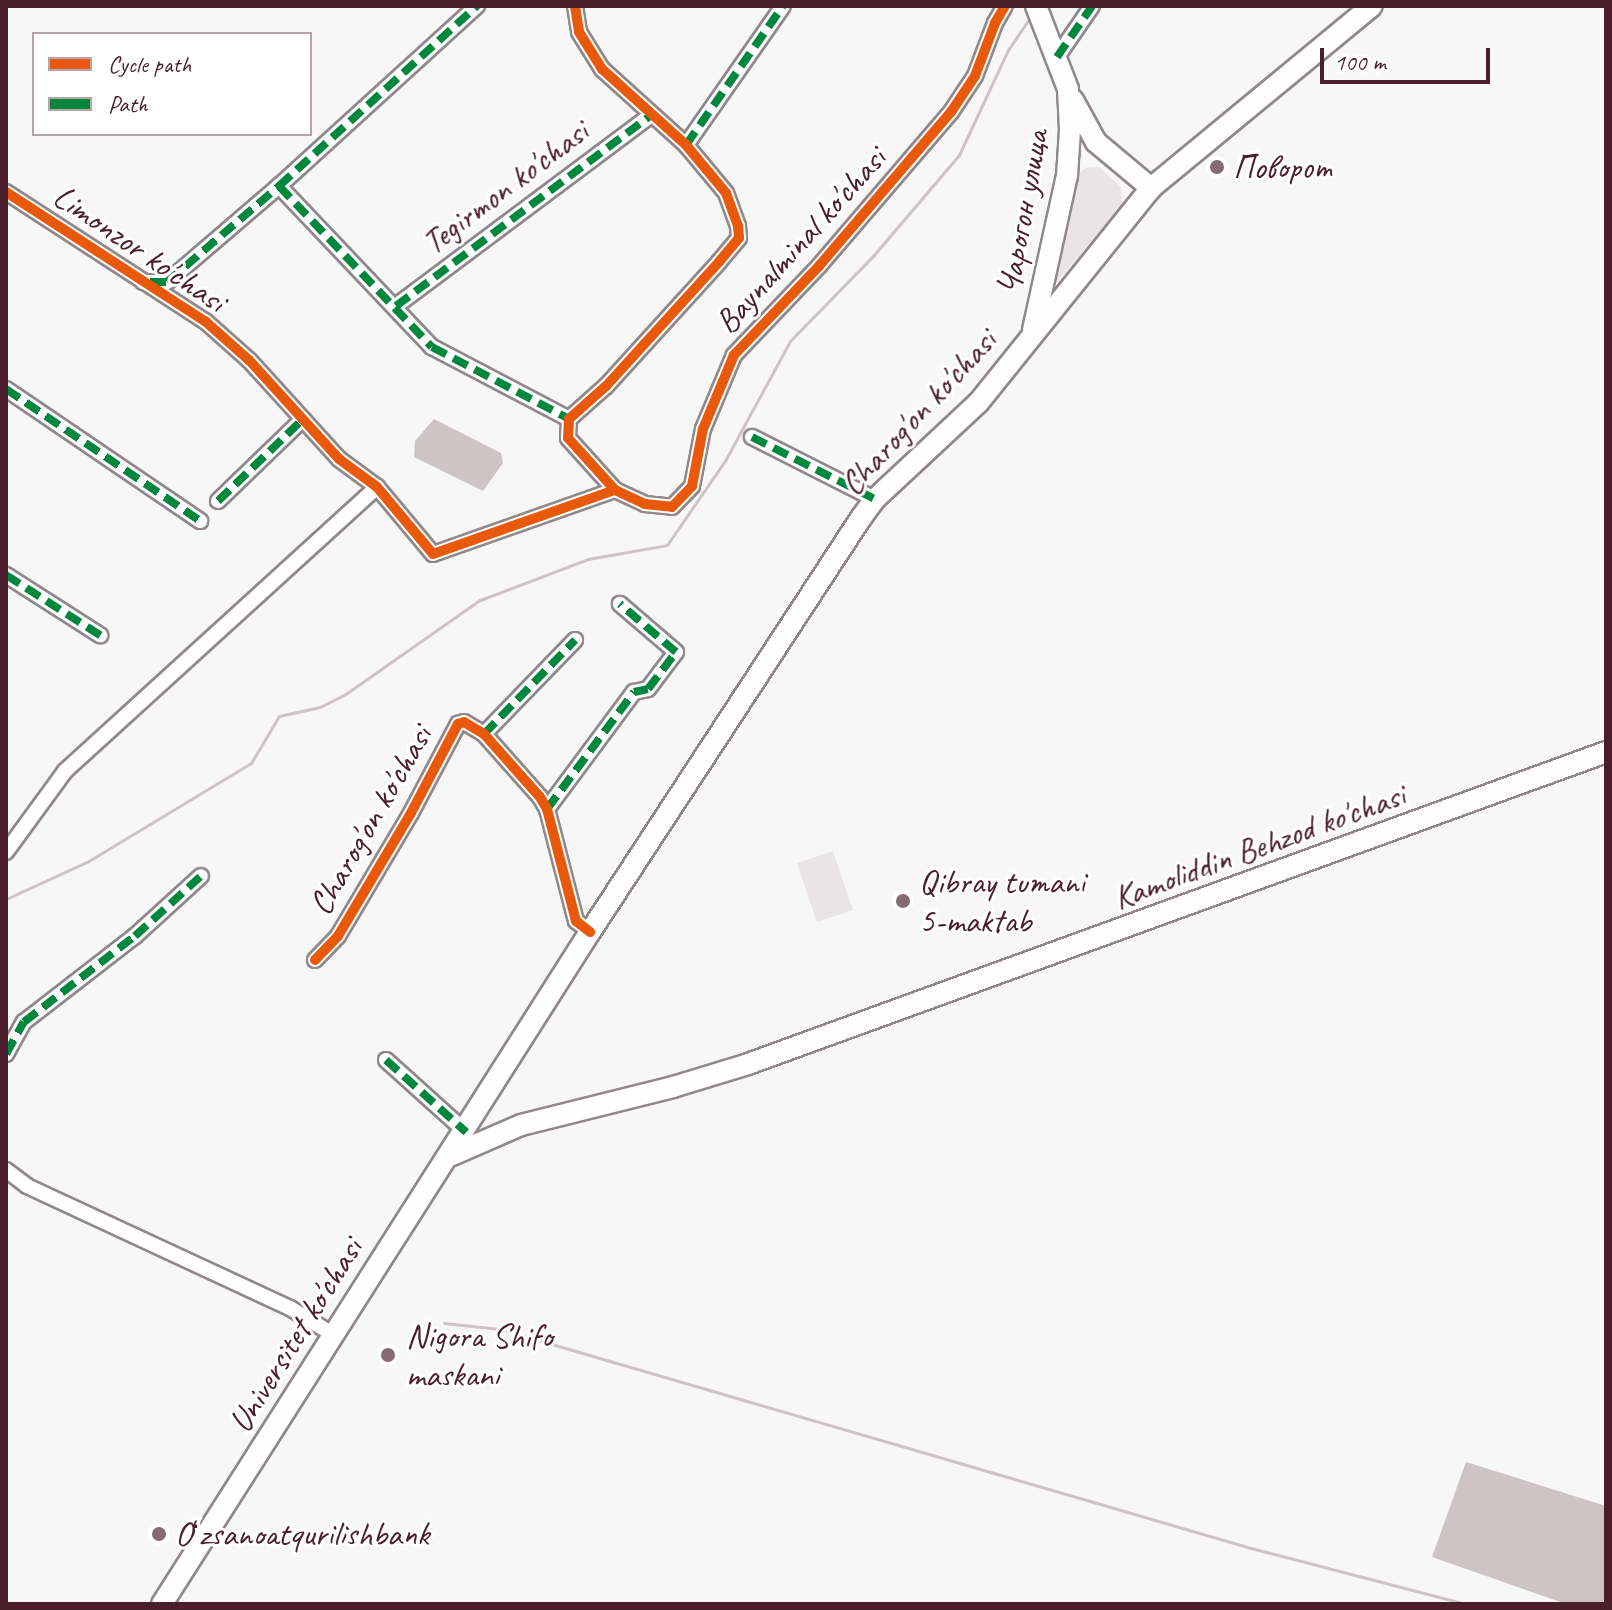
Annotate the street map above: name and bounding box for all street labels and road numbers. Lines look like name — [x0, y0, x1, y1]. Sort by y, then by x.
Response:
street label: Tegirmon ko'chasi — [414, 111, 596, 263]
street label: Чарогон улица — [987, 126, 1057, 298]
street label: Baynalminal ko'chasi — [706, 138, 894, 342]
street label: Limonzor ko'chasi — [46, 175, 234, 321]
street label: Charog'on ko'chasi — [831, 321, 1005, 503]
street label: Charog'on ko'chasi — [299, 718, 441, 922]
street label: Kamoliddin Behzod ko'chasi — [1107, 774, 1411, 918]
street label: Universitet ko'chasi — [219, 1230, 371, 1440]

